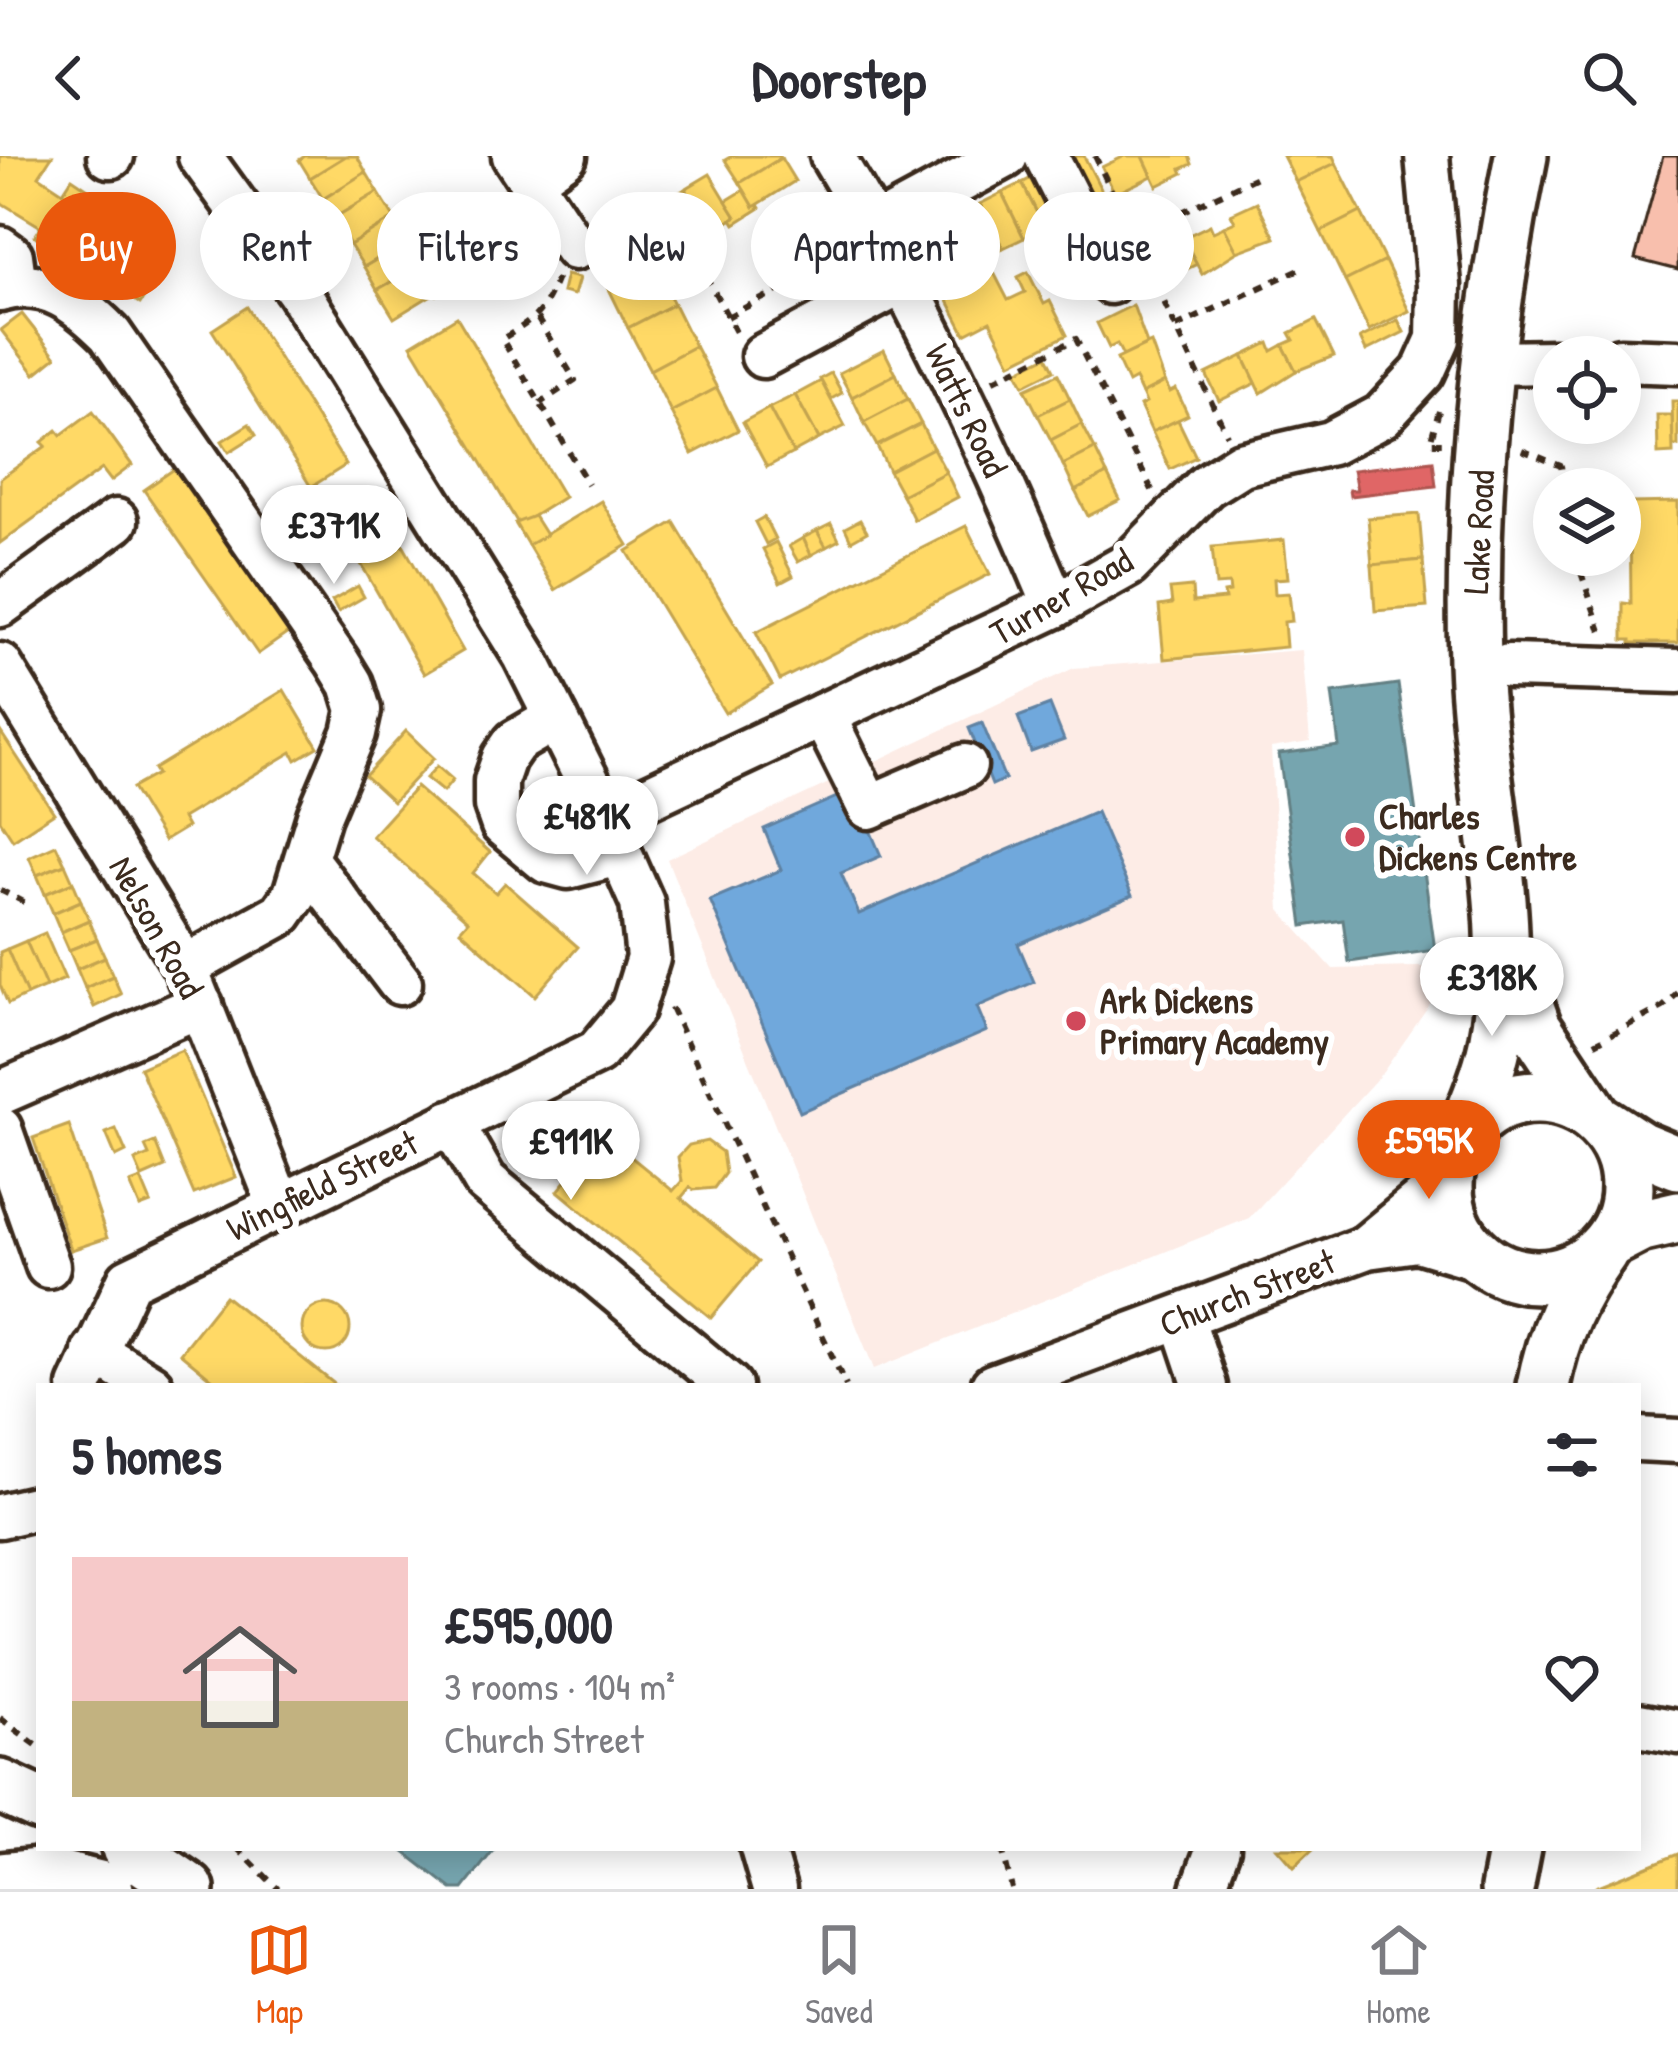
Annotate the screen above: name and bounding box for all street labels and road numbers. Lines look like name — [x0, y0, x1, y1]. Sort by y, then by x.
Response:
street label: Watts Road — [914, 335, 1021, 484]
street label: Lake Road — [1450, 469, 1505, 595]
street label: Turner Road — [981, 535, 1141, 656]
street label: Nelson Road — [98, 847, 216, 1006]
street label: Wingfield Street — [218, 1117, 426, 1252]
street label: Church Street — [1152, 1235, 1342, 1347]

